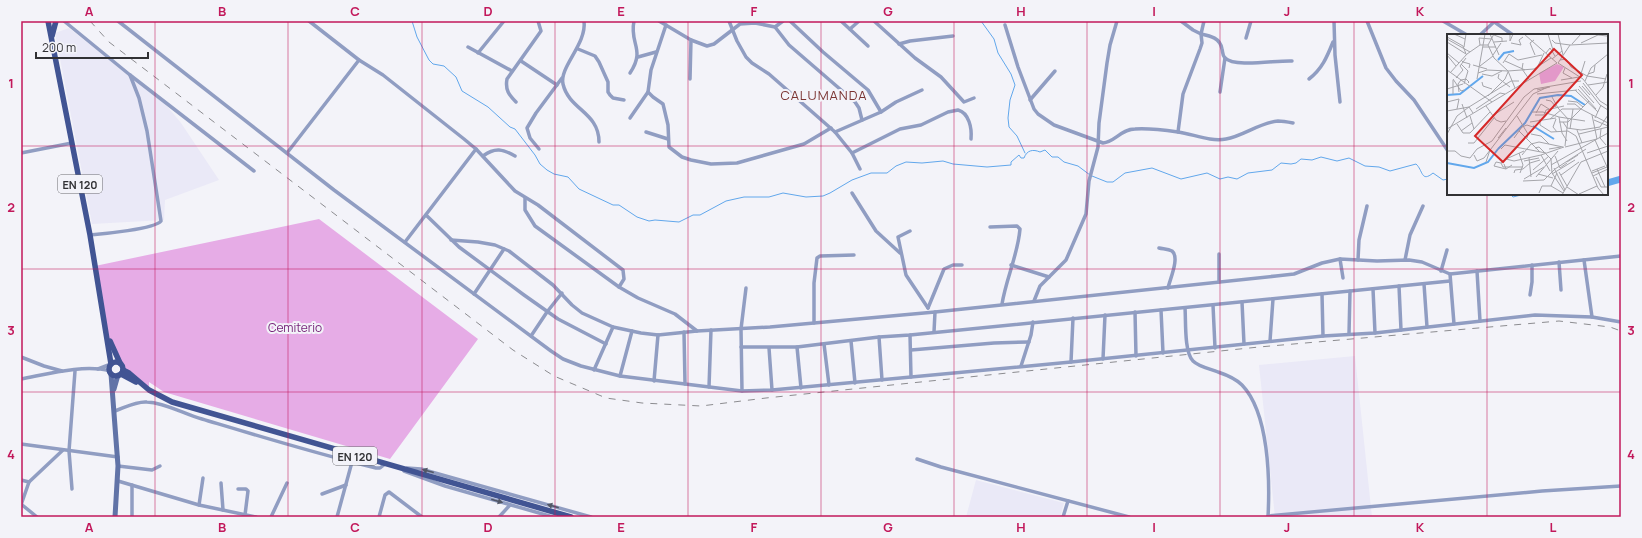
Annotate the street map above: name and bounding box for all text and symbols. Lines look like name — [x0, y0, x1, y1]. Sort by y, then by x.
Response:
text: A — [85, 2, 94, 20]
text: B — [218, 2, 226, 20]
text: C — [350, 2, 360, 20]
text: D — [483, 2, 493, 20]
text: E — [617, 2, 625, 20]
text: F — [751, 2, 758, 20]
text: G — [883, 2, 893, 20]
text: H — [1016, 2, 1026, 20]
text: I — [1152, 2, 1156, 20]
text: J — [1284, 2, 1290, 20]
text: K — [1416, 2, 1425, 20]
text: L — [1550, 2, 1557, 20]
scale bar — [36, 34, 148, 60]
inset map — [1447, 34, 1608, 195]
text: 200 m — [42, 39, 76, 56]
text: 1 — [8, 74, 14, 92]
text: 1 — [1628, 74, 1634, 92]
district label: CALUMANDA — [781, 86, 867, 104]
road number: EN 120 — [58, 175, 102, 193]
text: 2 — [7, 198, 15, 216]
text: 2 — [1627, 198, 1635, 216]
park label: Cemiterio — [268, 319, 322, 336]
text: 3 — [7, 321, 15, 339]
text: 3 — [1627, 321, 1635, 339]
text: 4 — [7, 445, 15, 463]
text: 4 — [1627, 445, 1635, 463]
road number: EN 120 — [333, 447, 377, 465]
one-way arrow — [422, 467, 435, 473]
one-way arrow — [491, 498, 503, 504]
one-way arrow — [547, 503, 559, 509]
text: A — [85, 518, 94, 536]
text: B — [218, 518, 226, 536]
text: C — [350, 518, 360, 536]
text: D — [483, 518, 493, 536]
text: E — [617, 518, 625, 536]
text: F — [751, 518, 758, 536]
text: G — [883, 518, 893, 536]
text: H — [1016, 518, 1026, 536]
text: I — [1152, 518, 1156, 536]
text: J — [1284, 518, 1290, 536]
text: K — [1416, 518, 1425, 536]
text: L — [1550, 518, 1557, 536]

